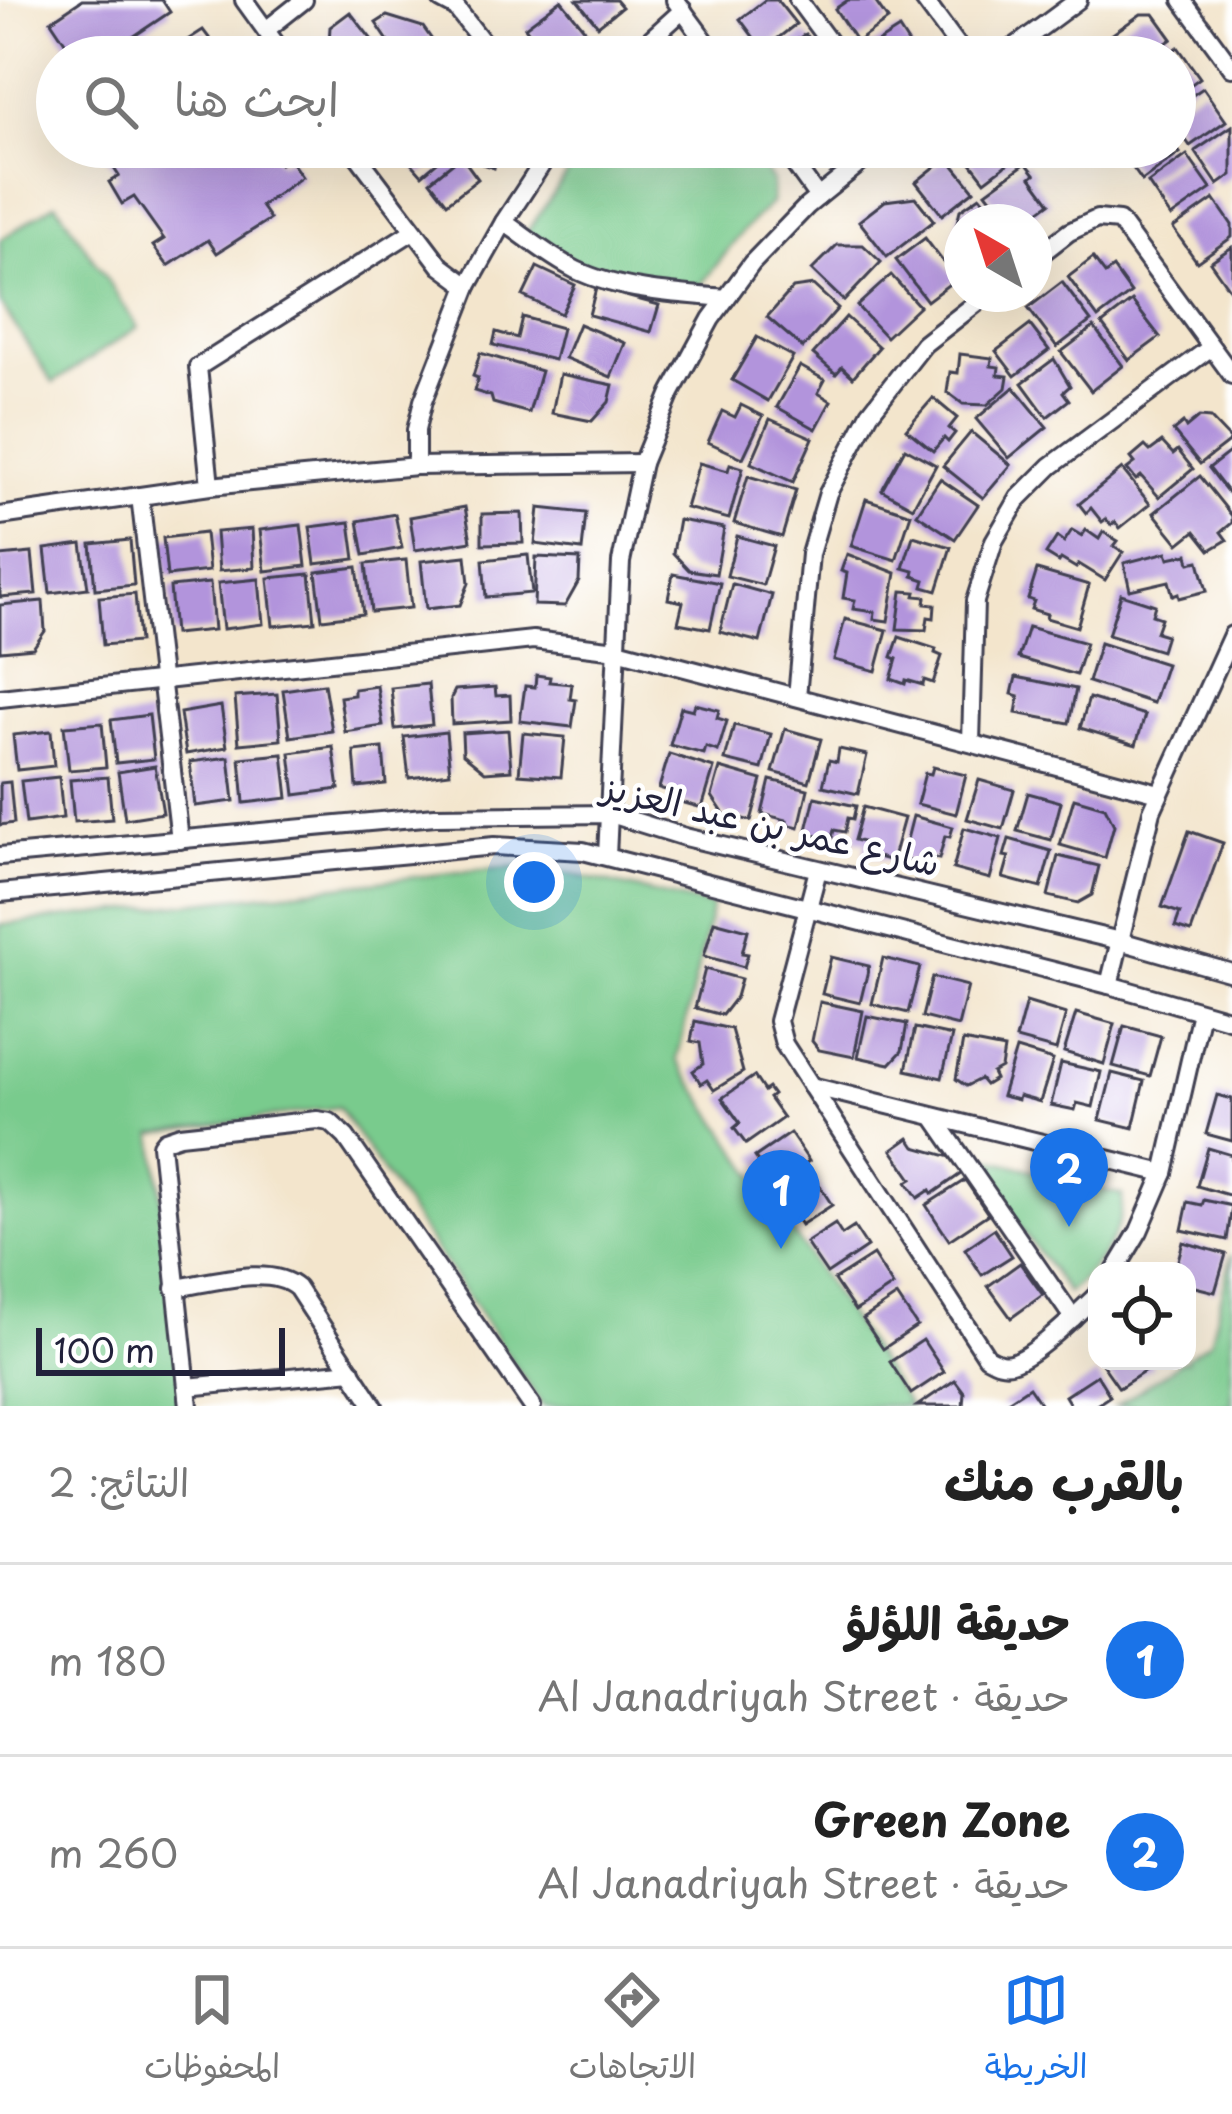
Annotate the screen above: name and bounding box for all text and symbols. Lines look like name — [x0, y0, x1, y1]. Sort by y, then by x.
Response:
search box — [36, 36, 1196, 168]
text: ابحث هنا — [174, 63, 339, 131]
icon: search — [78, 69, 144, 135]
north arrow — [944, 204, 1052, 312]
street label: شارع عمر بن عبد العزيز — [594, 757, 946, 889]
your location — [504, 852, 564, 912]
pin: 2 — [1030, 1128, 1108, 1227]
pin: 1 — [742, 1150, 820, 1249]
map controls — [1088, 1262, 1196, 1370]
button: locate — [1088, 1262, 1196, 1370]
scale bar — [36, 1322, 285, 1375]
text: 100 m — [54, 1324, 155, 1374]
text: بالقرب منك — [944, 1440, 1184, 1517]
text: النتائج: 2 — [48, 1451, 189, 1510]
text: حديقة اللؤلؤ — [845, 1587, 1070, 1655]
text: 180 m — [48, 1630, 167, 1689]
text: 1 — [1136, 1630, 1154, 1689]
text: حديقة · Al Janadriyah Street — [538, 1665, 1070, 1724]
text: Green Zone — [813, 1784, 1070, 1852]
text: 260 m — [48, 1822, 178, 1881]
text: 2 — [1131, 1822, 1159, 1881]
text: حديقة · Al Janadriyah Street — [538, 1852, 1070, 1911]
tab: المحفوظات — [144, 1967, 280, 2096]
tab: الاتجاهات — [569, 1967, 696, 2096]
tab: الخريطة — [985, 1967, 1088, 2096]

